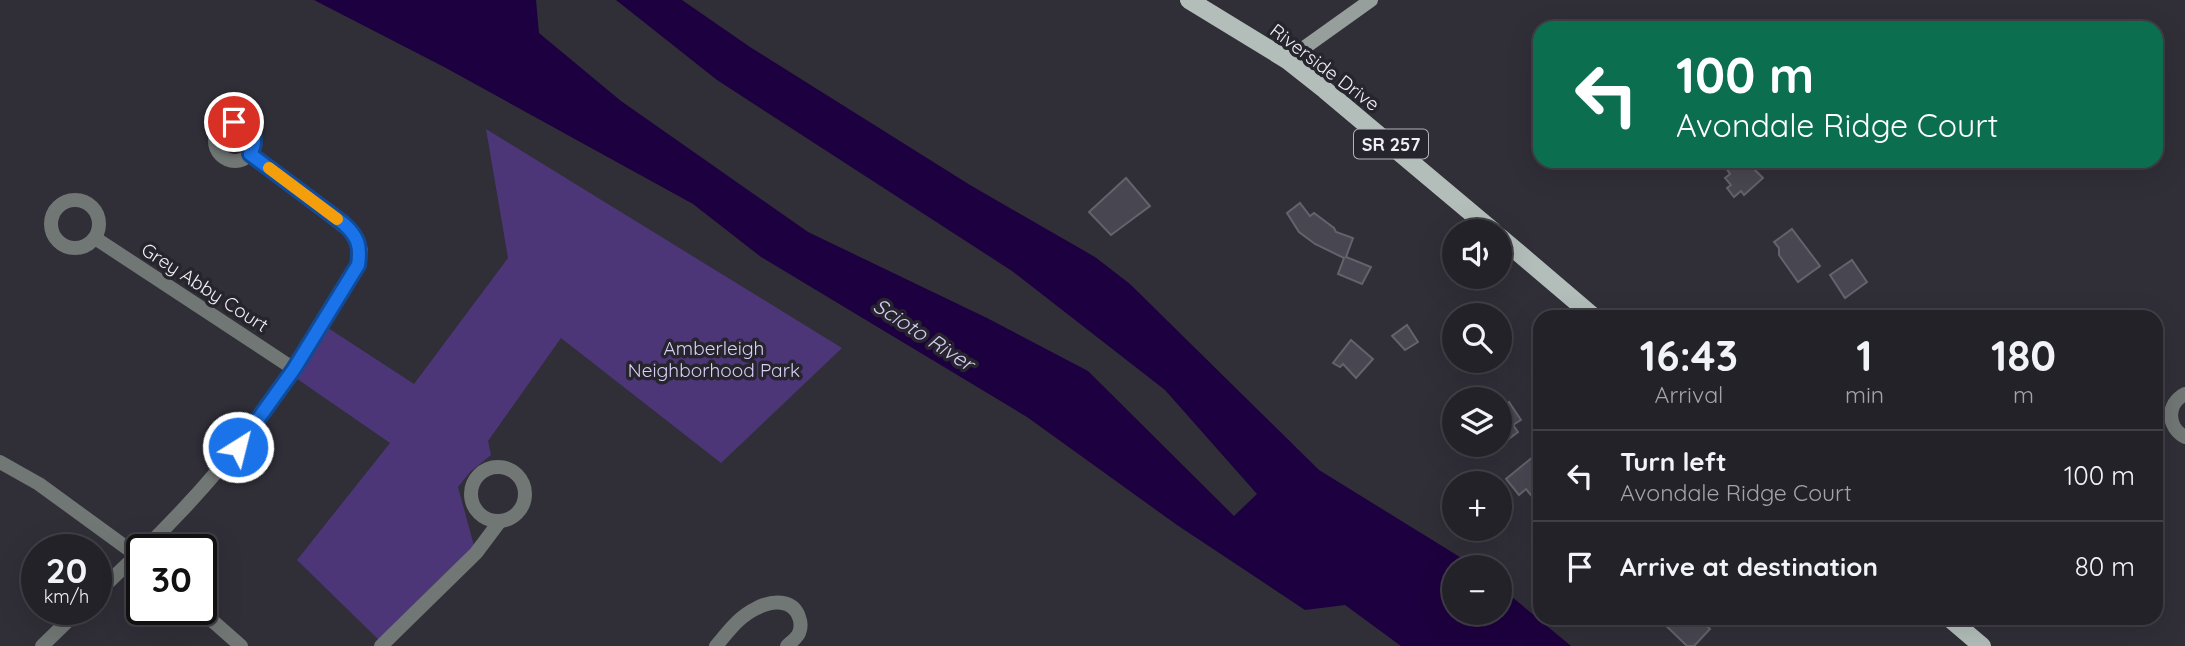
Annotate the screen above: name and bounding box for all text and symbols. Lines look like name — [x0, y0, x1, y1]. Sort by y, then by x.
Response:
street label: Riverside Drive — [1265, 18, 1385, 116]
text: 100 m — [1676, 44, 1814, 105]
icon: left — [1561, 49, 1652, 140]
pin — [204, 92, 264, 152]
icon: arrive — [215, 103, 253, 141]
text: Avondale Ridge Court — [1676, 105, 1998, 145]
road number: SR 257 — [1354, 130, 1428, 159]
map controls — [1442, 219, 1512, 625]
button: sound — [1442, 219, 1512, 289]
street label: Grey Abby Court — [137, 237, 273, 337]
water label: Scioto River — [869, 292, 982, 378]
button: search — [1442, 303, 1512, 373]
text: 16:43 — [1640, 329, 1738, 382]
text: 1 — [1856, 329, 1873, 382]
text: 180 — [1991, 329, 2056, 382]
park label: Amberleigh Neighborhood Park — [628, 336, 800, 382]
text: Arrival — [1655, 380, 1723, 409]
text: min — [1845, 380, 1884, 409]
text: m — [2013, 380, 2034, 409]
button: layers — [1442, 387, 1512, 457]
position arrow — [201, 410, 275, 484]
text: Turn left — [1620, 445, 1727, 478]
icon: left — [1561, 457, 1599, 495]
text: 100 m — [2064, 459, 2135, 492]
button: + — [1442, 471, 1512, 541]
text: Avondale Ridge Court — [1620, 478, 1852, 507]
speed limit sign: 30 — [126, 534, 217, 625]
text: 20 — [46, 548, 87, 592]
icon: arrive — [1561, 548, 1599, 586]
text: Arrive at destination — [1620, 550, 1878, 583]
text: 80 m — [2075, 550, 2135, 583]
button: − — [1442, 555, 1512, 625]
text: km/h — [44, 585, 89, 608]

